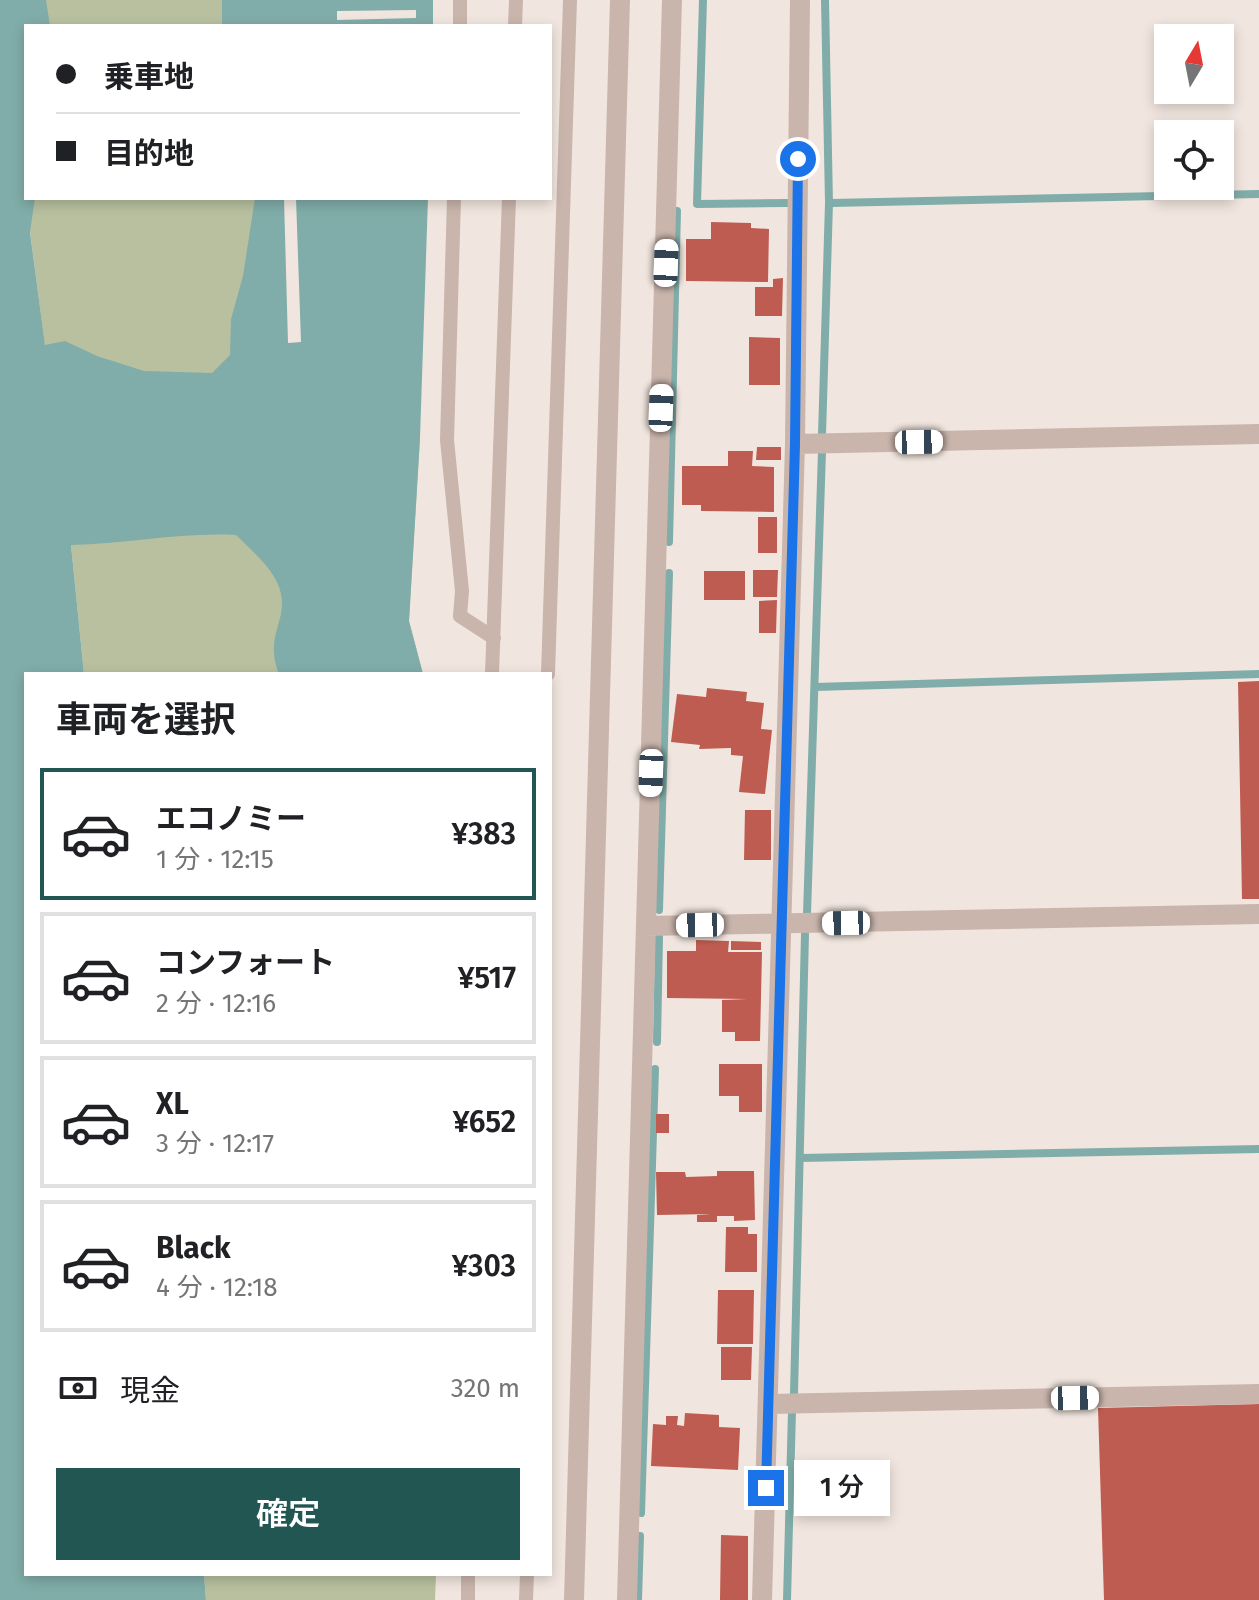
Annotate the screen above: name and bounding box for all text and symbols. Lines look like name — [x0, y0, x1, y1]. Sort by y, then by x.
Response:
north arrow — [1154, 24, 1234, 104]
map controls — [1154, 24, 1234, 200]
text: 乗車地 — [104, 59, 194, 95]
button: locate — [1154, 120, 1234, 200]
text: 目的地 — [104, 136, 194, 172]
route start — [780, 141, 816, 177]
car — [653, 239, 679, 287]
car — [648, 384, 674, 432]
car — [895, 430, 943, 454]
text: 車両を選択 — [56, 698, 236, 742]
car — [638, 749, 664, 797]
icon: car — [60, 798, 132, 870]
text: エコノミー — [156, 801, 306, 837]
text: ¥383 — [452, 816, 516, 852]
text: 1 分 · 12:15 — [156, 844, 274, 875]
car — [822, 911, 870, 935]
car — [676, 913, 724, 937]
icon: car — [60, 942, 132, 1014]
text: コンフォート — [156, 945, 335, 981]
text: ¥517 — [458, 960, 516, 996]
text: 2 分 · 12:16 — [156, 988, 276, 1019]
icon: car — [60, 1086, 132, 1158]
text: XL — [156, 1086, 189, 1122]
text: ¥652 — [453, 1104, 516, 1140]
text: 3 分 · 12:17 — [156, 1128, 274, 1159]
icon: car — [60, 1230, 132, 1302]
text: Black — [156, 1230, 231, 1266]
text: ¥303 — [452, 1248, 516, 1284]
text: 4 分 · 12:18 — [156, 1272, 278, 1303]
icon: cash — [56, 1366, 100, 1410]
text: 現金 — [120, 1373, 180, 1409]
text: 320 m — [451, 1373, 520, 1404]
car — [1051, 1386, 1099, 1410]
callout: 1 分 — [794, 1460, 890, 1516]
button: 確定 — [56, 1468, 520, 1560]
route end — [748, 1470, 784, 1506]
text: 1 分 — [820, 1472, 864, 1503]

